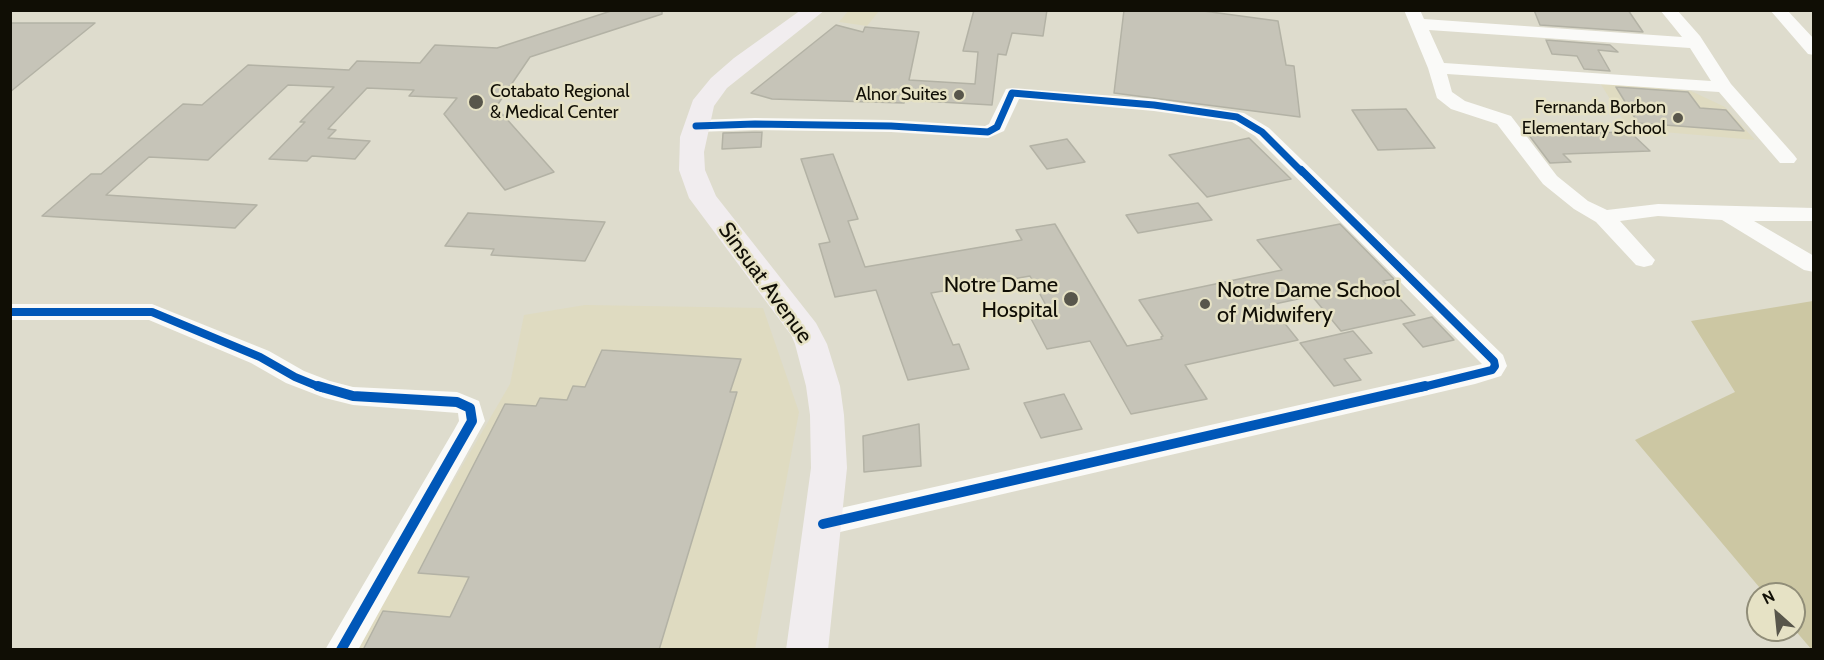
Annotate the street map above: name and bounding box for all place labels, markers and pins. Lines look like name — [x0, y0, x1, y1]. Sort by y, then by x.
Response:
place label: Cotabato Regional & Medical Center — [490, 81, 629, 124]
place label: Alnor Suites — [856, 84, 947, 106]
marker: Alnor Suites — [952, 88, 966, 102]
marker: Cotabato Regional & Medical Center — [467, 93, 485, 111]
place label: Fernanda Borbon Elementary School — [1522, 97, 1666, 140]
marker: Fernanda Borbon Elementary School — [1671, 111, 1685, 125]
place label: Notre Dame Hospital — [944, 273, 1058, 324]
place label: Notre Dame School of Midwifery — [1217, 278, 1400, 330]
marker: Notre Dame Hospital — [1062, 290, 1080, 308]
marker: Notre Dame School of Midwifery — [1198, 297, 1212, 311]

